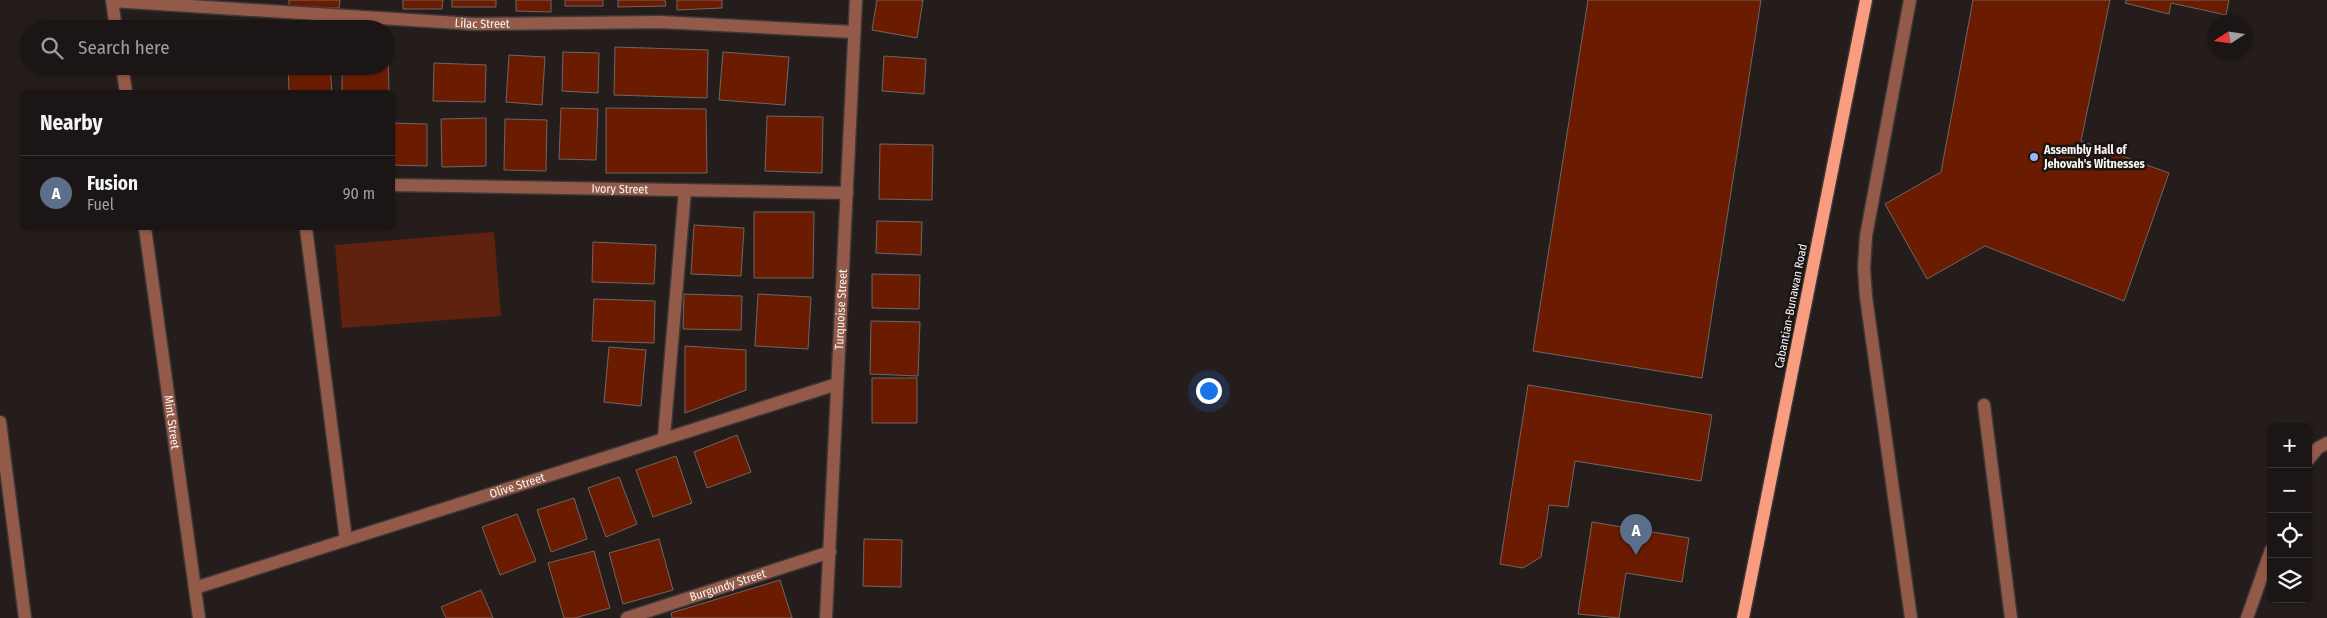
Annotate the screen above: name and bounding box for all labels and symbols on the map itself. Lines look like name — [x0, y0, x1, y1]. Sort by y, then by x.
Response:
north arrow — [2207, 15, 2252, 60]
street label: Lilac Street — [454, 16, 510, 31]
place label: Assembly Hall of Jehovah's Witnesses — [2043, 143, 2146, 171]
marker: Assembly Hall of Jehovah's Witnesses — [2028, 151, 2040, 163]
street label: Ivory Street — [591, 182, 649, 197]
street label: Cabantian-Bunawan Road — [1772, 243, 1810, 369]
street label: Turquoise Street — [832, 269, 850, 350]
your location — [1196, 378, 1222, 404]
street label: Mint Street — [161, 394, 183, 450]
street label: Olive Street — [488, 470, 547, 501]
pin: A — [1620, 514, 1652, 555]
street label: Burgundy Street — [688, 566, 768, 604]

